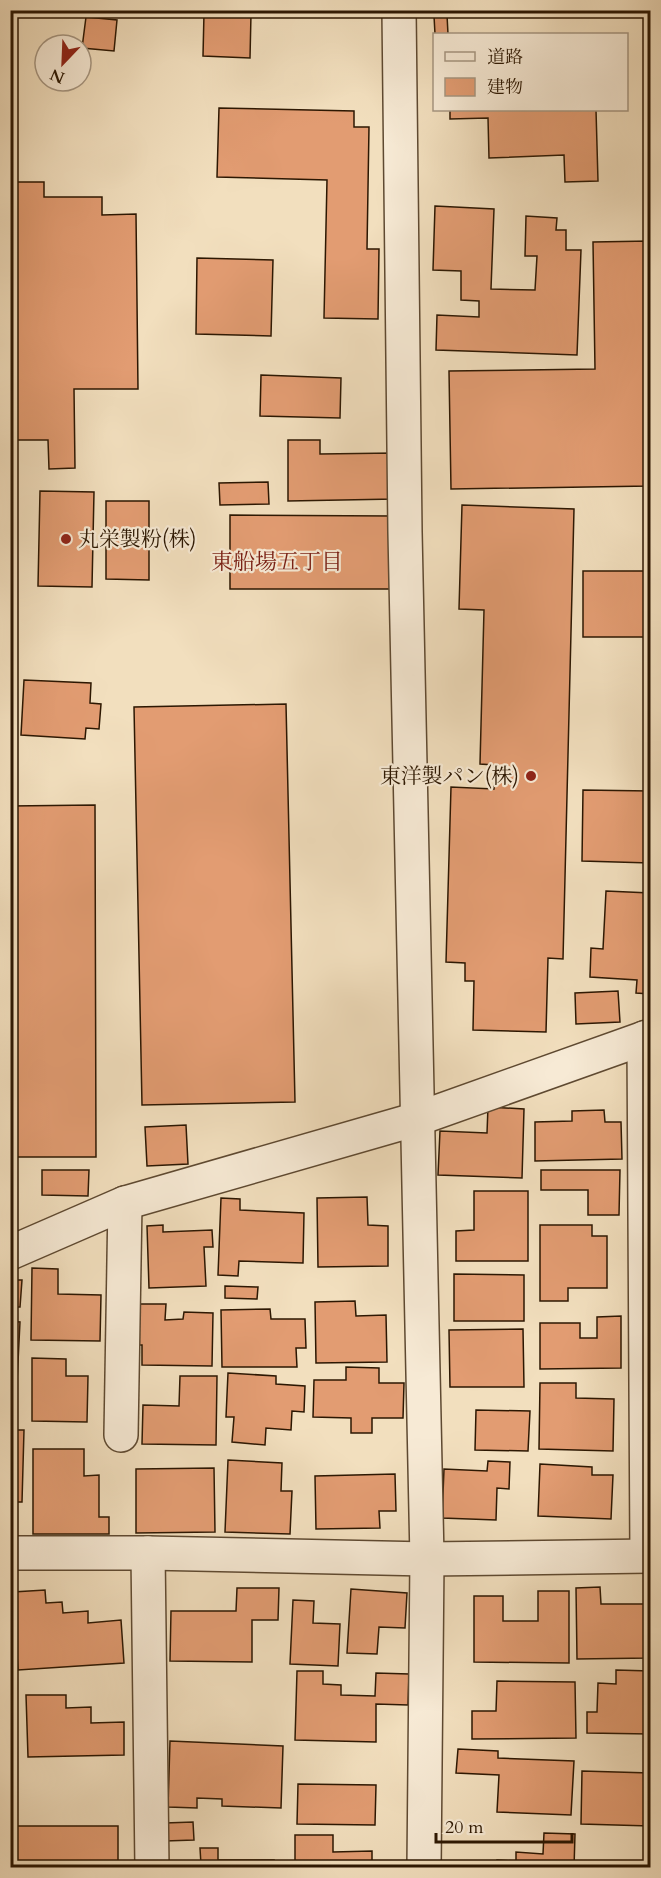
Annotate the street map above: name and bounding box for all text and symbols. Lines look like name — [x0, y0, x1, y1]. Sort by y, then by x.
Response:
north arrow — [33, 33, 93, 93]
legend — [433, 33, 628, 111]
text: 道路 — [487, 45, 523, 70]
text: N — [47, 63, 68, 89]
text: 建物 — [487, 75, 523, 100]
place label: 丸栄製粉(株) — [78, 525, 196, 554]
marker: 丸栄製粉(株) — [59, 532, 73, 546]
district label: 東船場五丁目 — [211, 547, 343, 577]
place label: 東洋製パン(株) — [380, 762, 519, 791]
marker: 東洋製パン(株) — [524, 769, 538, 783]
scale bar — [436, 1806, 572, 1844]
text: 20 m — [445, 1815, 484, 1840]

